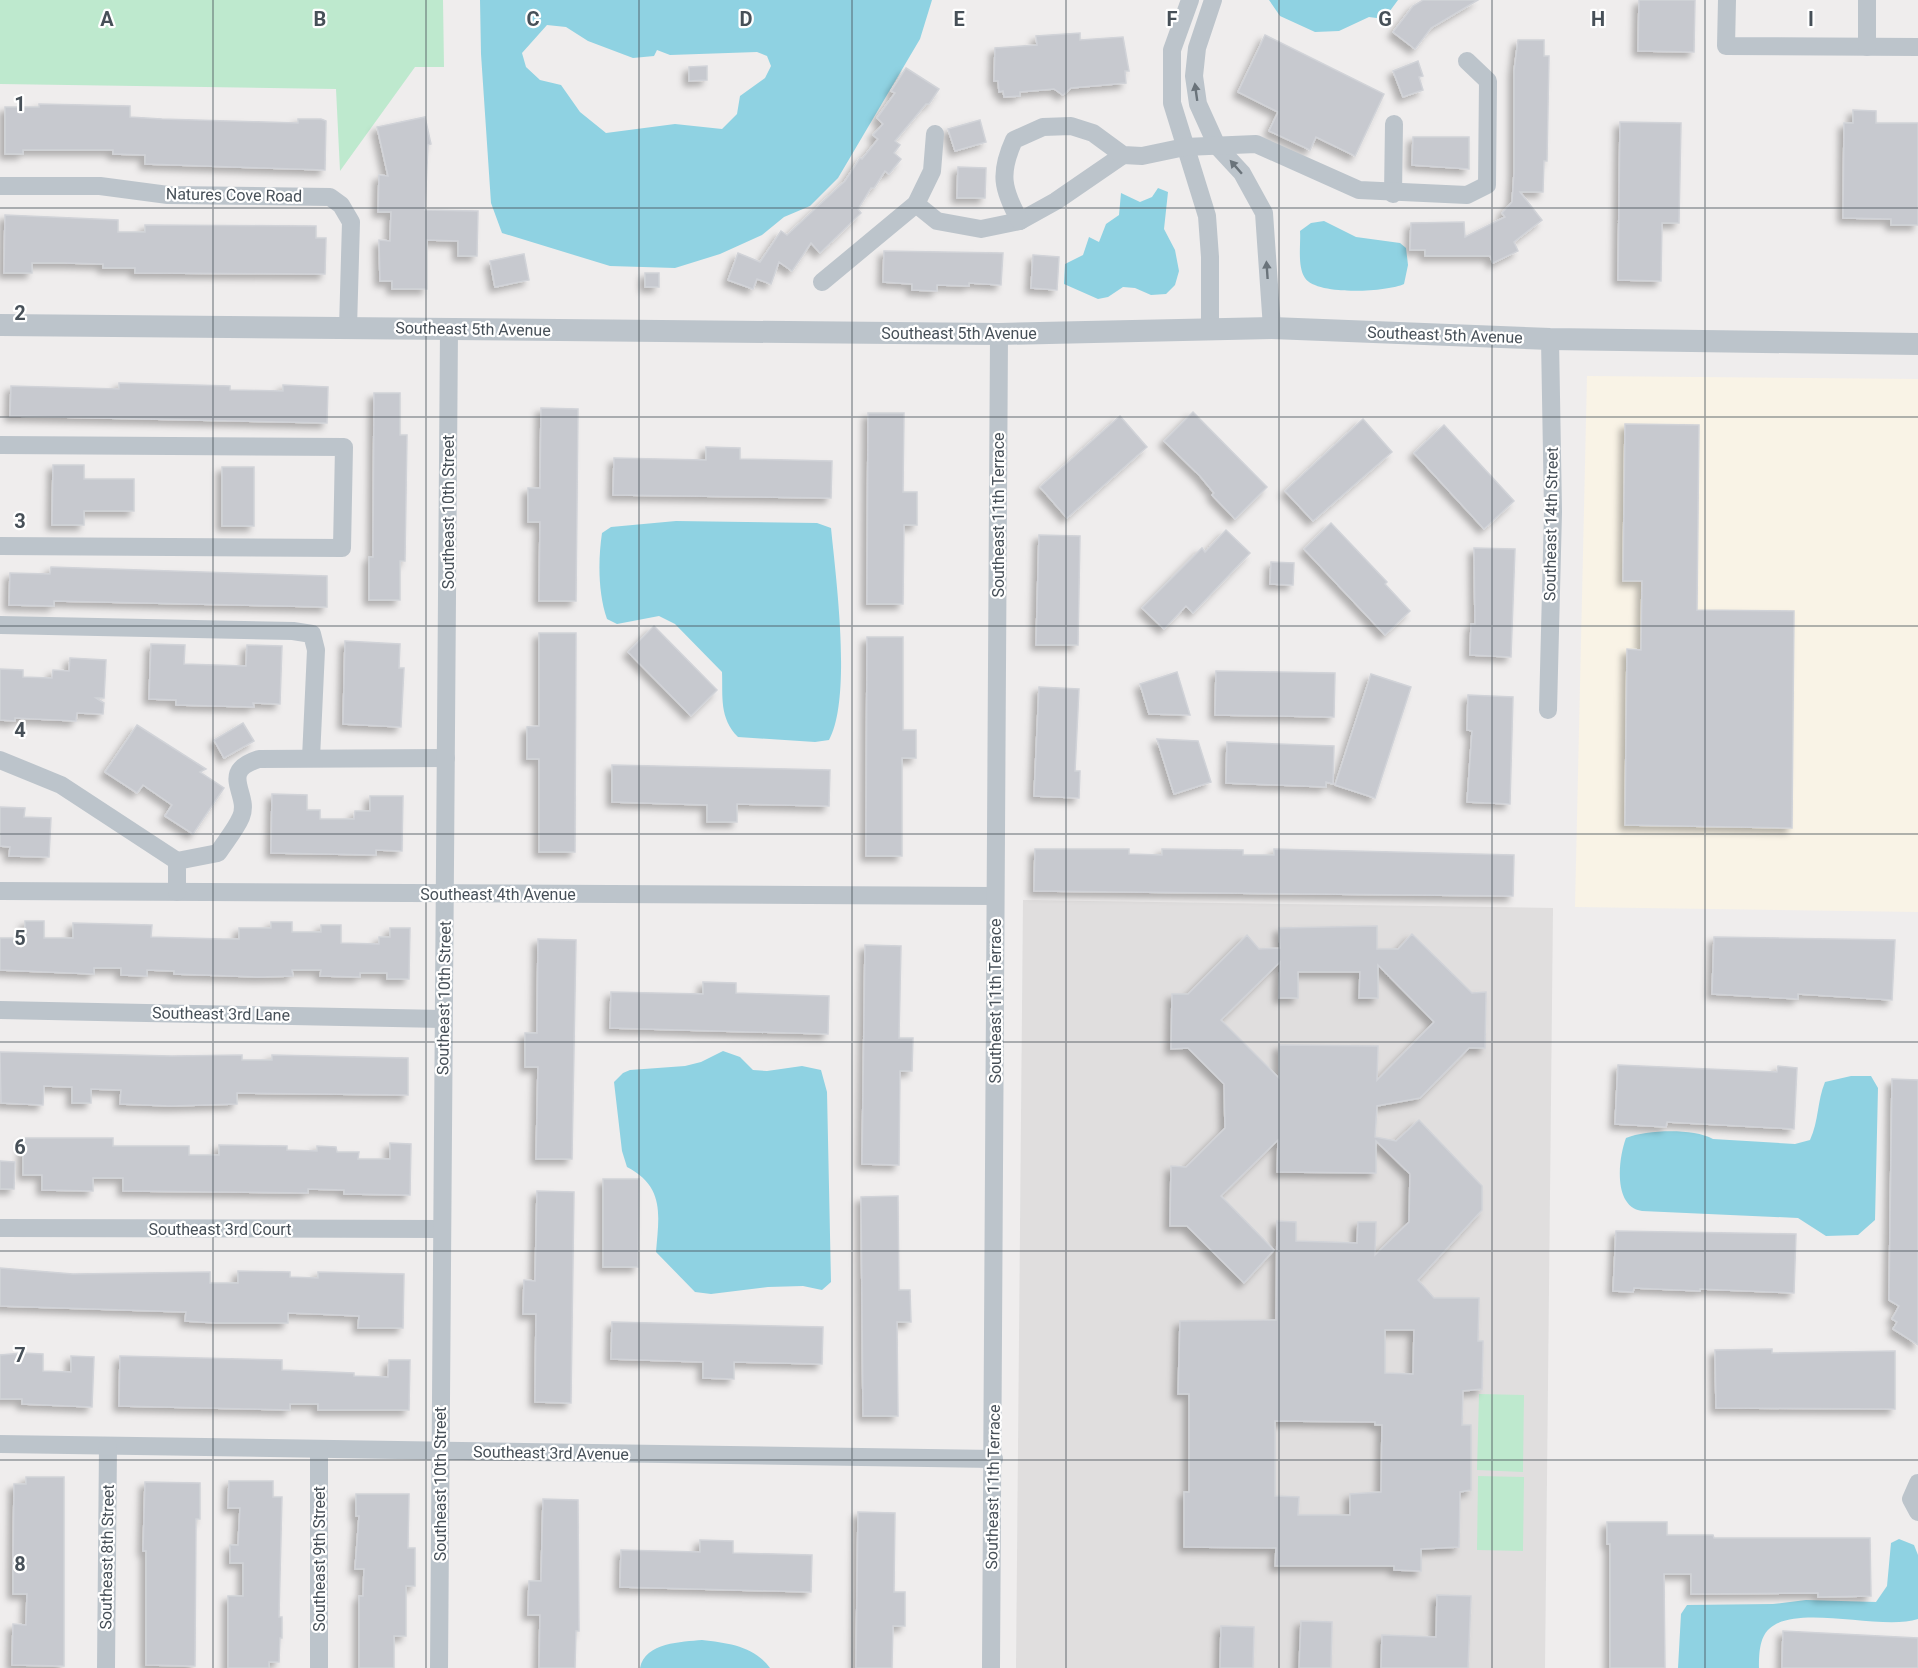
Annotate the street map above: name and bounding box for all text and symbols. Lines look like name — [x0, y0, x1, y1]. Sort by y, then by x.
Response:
text: A — [100, 7, 114, 31]
text: B — [314, 7, 326, 31]
text: C — [526, 7, 540, 31]
text: D — [740, 7, 753, 31]
text: E — [953, 7, 965, 31]
text: F — [1167, 7, 1178, 31]
text: G — [1378, 7, 1392, 31]
text: H — [1591, 7, 1605, 31]
text: I — [1808, 7, 1814, 31]
one-way arrow — [1191, 82, 1201, 101]
text: 1 — [14, 92, 26, 116]
one-way arrow — [1230, 160, 1243, 175]
street label: Natures Cove Road — [166, 184, 302, 206]
one-way arrow — [1262, 260, 1272, 279]
text: 2 — [14, 301, 26, 325]
street label: Southeast 5th Avenue — [395, 318, 551, 340]
street label: Southeast 5th Avenue — [1367, 323, 1523, 347]
street label: Southeast 5th Avenue — [881, 324, 1037, 343]
street label: Southeast 11th Terrace — [989, 432, 1008, 598]
street label: Southeast 10th Street — [439, 435, 458, 589]
street label: Southeast 14th Street — [1540, 447, 1562, 601]
text: 3 — [14, 509, 26, 533]
text: 4 — [14, 718, 26, 742]
street label: Southeast 4th Avenue — [420, 885, 576, 904]
street label: Southeast 11th Terrace — [986, 918, 1005, 1084]
street label: Southeast 10th Street — [433, 921, 455, 1075]
text: 5 — [14, 926, 26, 950]
street label: Southeast 3rd Lane — [152, 1003, 290, 1025]
text: 6 — [14, 1135, 26, 1159]
street label: Southeast 3rd Court — [149, 1220, 291, 1239]
text: 7 — [14, 1343, 26, 1367]
street label: Southeast 11th Terrace — [982, 1404, 1004, 1570]
street label: Southeast 10th Street — [431, 1407, 450, 1561]
street label: Southeast 3rd Avenue — [473, 1442, 629, 1464]
street label: Southeast 8th Street — [96, 1484, 118, 1630]
street label: Southeast 9th Street — [310, 1486, 329, 1632]
text: 8 — [14, 1552, 26, 1576]

